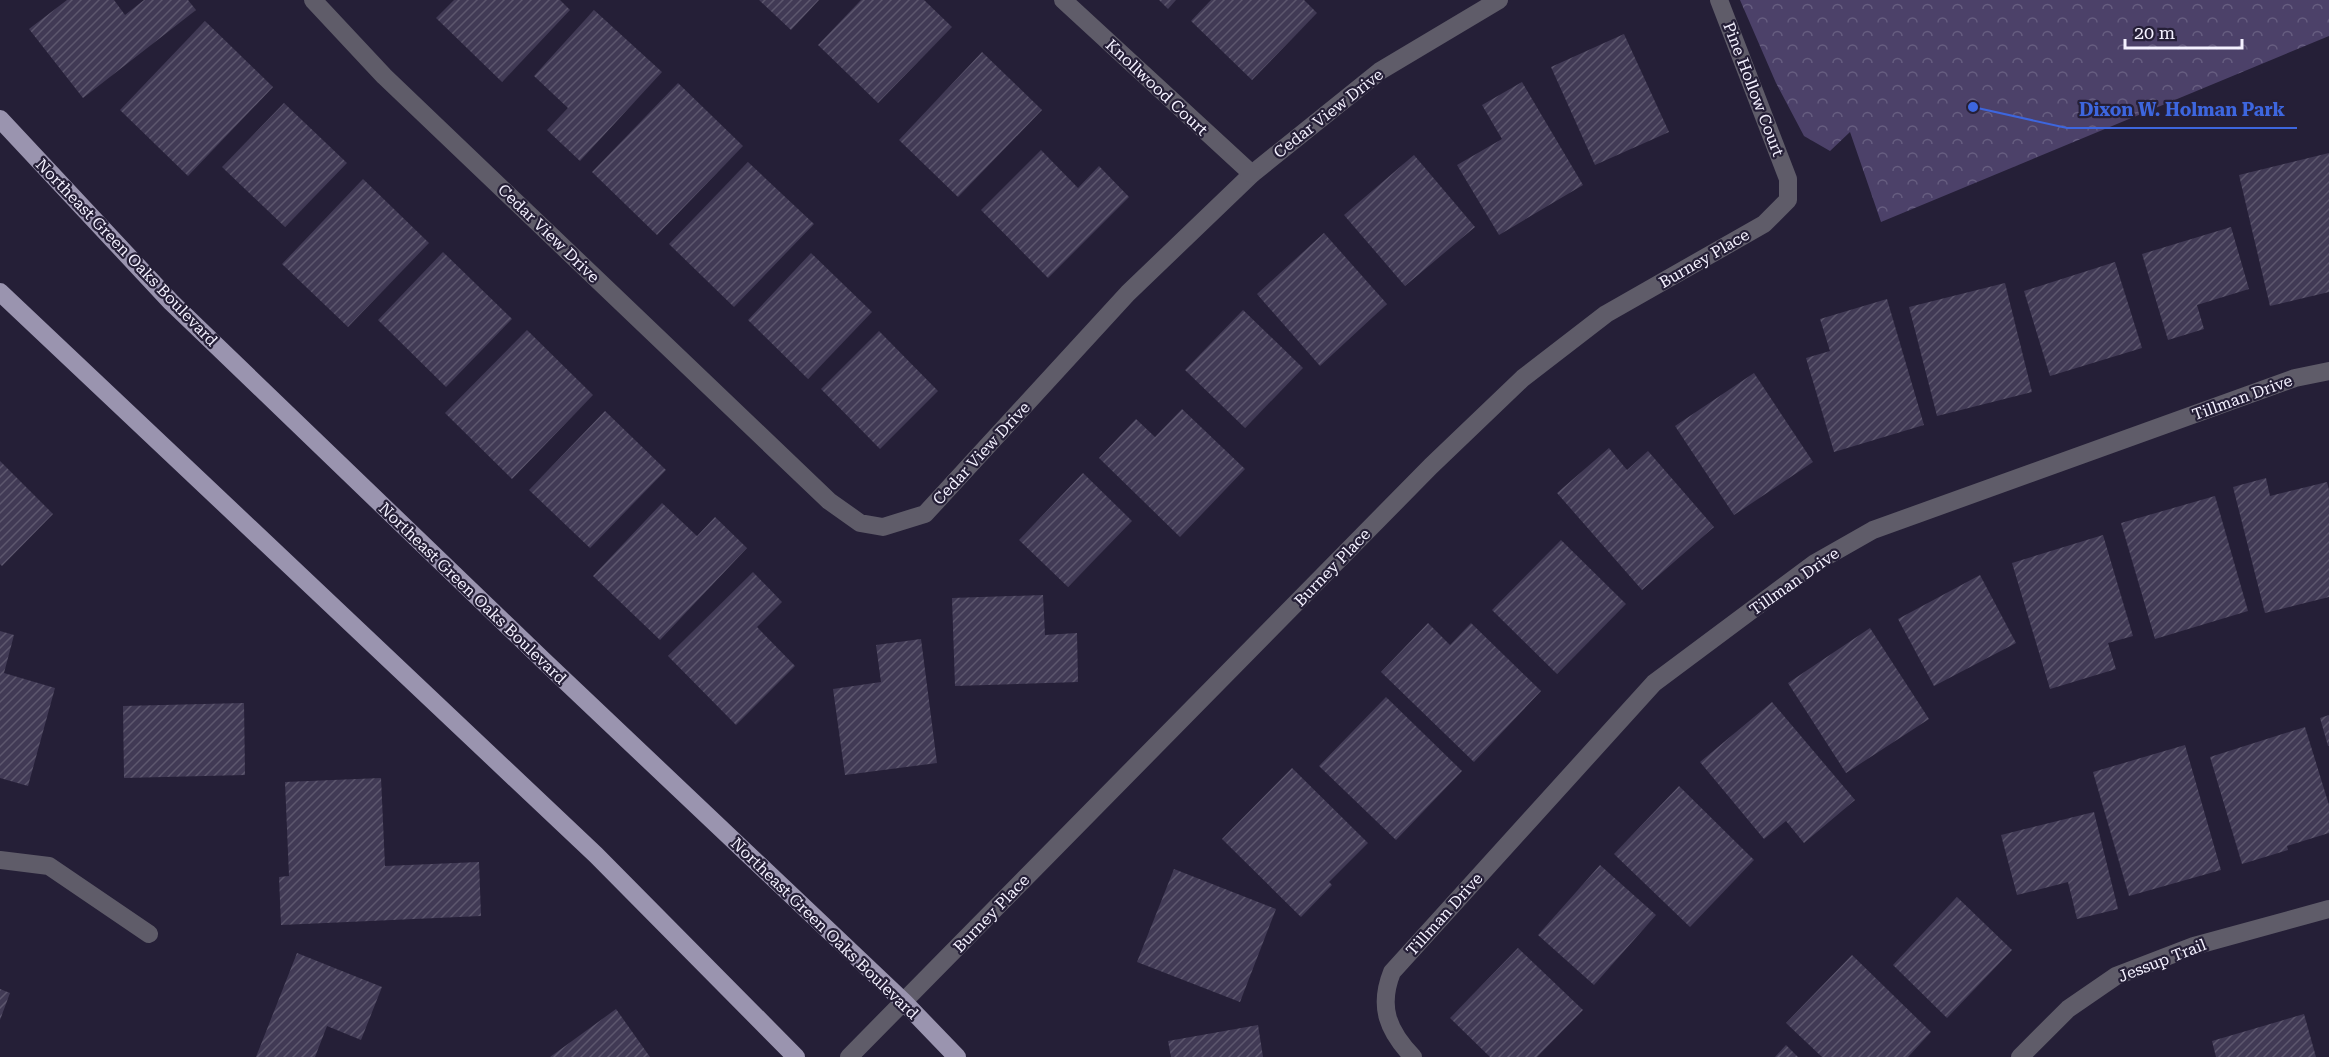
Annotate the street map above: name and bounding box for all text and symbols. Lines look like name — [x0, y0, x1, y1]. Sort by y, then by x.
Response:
scale bar — [2125, 12, 2242, 50]
street label: Pine Hollow Court — [1719, 19, 1788, 159]
text: 20 m — [2134, 22, 2175, 43]
street label: Knollwood Court — [1102, 35, 1212, 140]
street label: Cedar View Drive — [1270, 65, 1387, 162]
callout: Dixon W. Holman Park — [2067, 92, 2297, 128]
text: Dixon W. Holman Park — [2079, 99, 2286, 120]
street label: Northeast Green Oaks Boulevard — [32, 155, 221, 350]
street label: Cedar View Drive — [494, 180, 604, 287]
street label: Burney Place — [1656, 225, 1753, 292]
street label: Tillman Drive — [2190, 370, 2295, 424]
street label: Cedar View Drive — [929, 398, 1034, 509]
street label: Northeast Green Oaks Boulevard — [375, 499, 570, 688]
street label: Burney Place — [1290, 524, 1374, 610]
street label: Tillman Drive — [1746, 543, 1843, 619]
street label: Northeast Green Oaks Boulevard — [727, 834, 922, 1023]
street label: Tillman Drive — [1402, 869, 1487, 960]
street label: Burney Place — [949, 870, 1033, 956]
street label: Jessup Trail — [2115, 935, 2209, 986]

